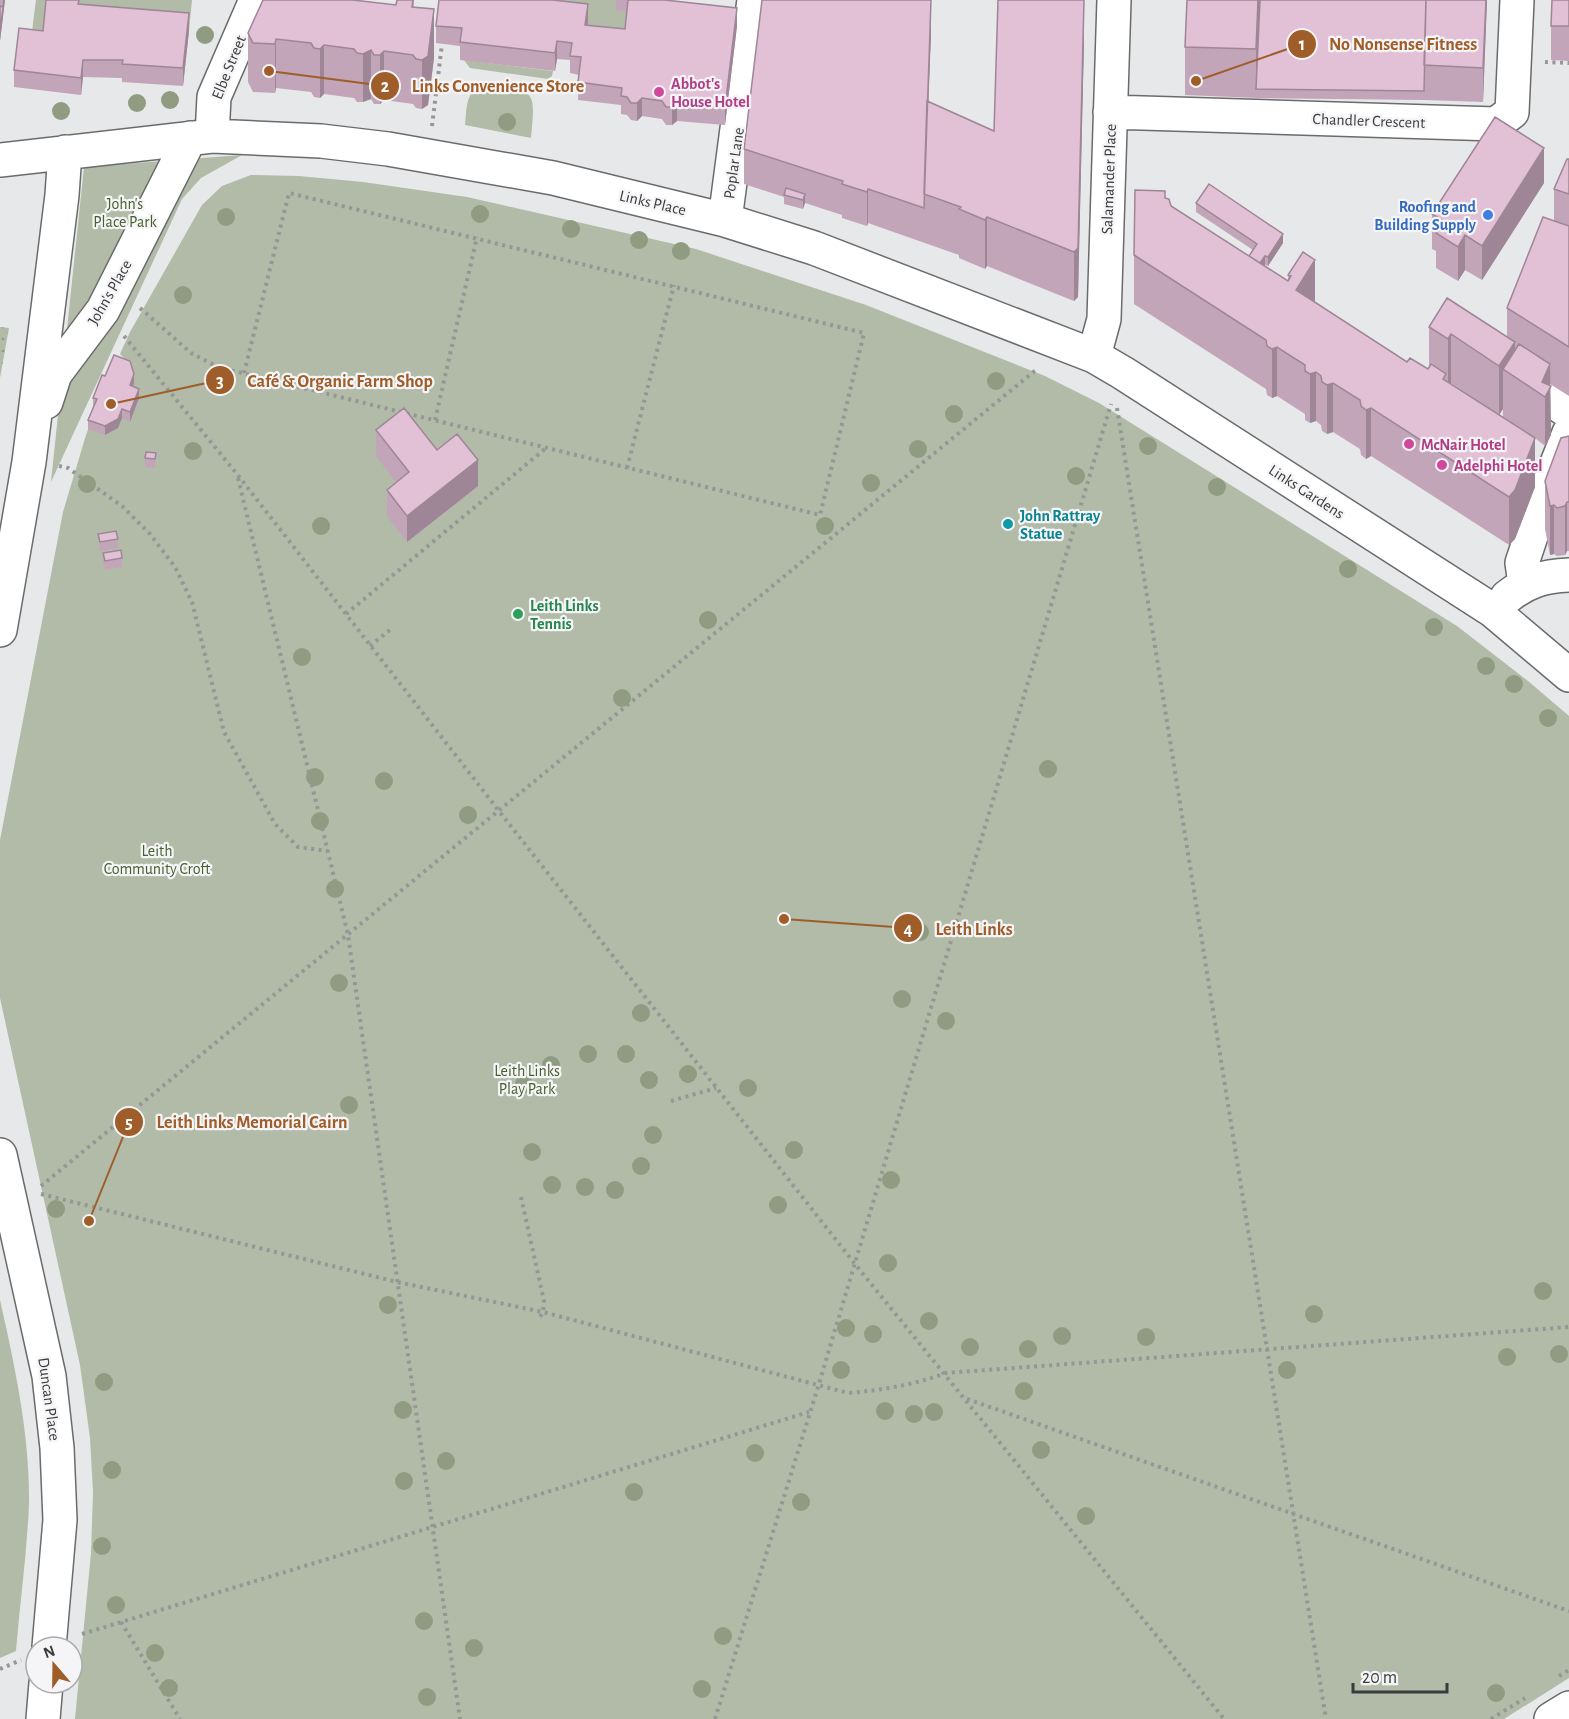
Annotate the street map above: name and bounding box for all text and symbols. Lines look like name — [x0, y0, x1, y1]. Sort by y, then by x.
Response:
callout: No Nonsense Fitness — [1287, 26, 1489, 62]
street label: Elbe Street — [209, 33, 249, 102]
text: 1 — [1299, 36, 1305, 54]
text: No Nonsense Fitness — [1329, 36, 1477, 54]
callout: Links Convenience Store — [370, 68, 596, 104]
place label: Abbot's House Hotel — [671, 76, 750, 110]
text: 2 — [381, 78, 390, 96]
text: Links Convenience Store — [412, 78, 584, 96]
marker: Abbot's House Hotel — [652, 85, 666, 99]
street label: Chandler Crescent — [1312, 111, 1426, 131]
street label: Salamander Place — [1099, 123, 1119, 235]
street label: Poplar Lane — [721, 126, 747, 200]
street label: Links Place — [618, 188, 688, 218]
park label: John's Place Park — [93, 196, 157, 230]
place label: Roofing and Building Supply — [1374, 199, 1477, 234]
marker: Roofing and Building Supply — [1481, 208, 1495, 222]
street label: John's Place — [85, 257, 135, 328]
callout: Café & Organic Farm Shop — [205, 362, 444, 398]
text: 3 — [216, 373, 224, 391]
text: Café & Organic Farm Shop — [247, 373, 433, 391]
marker: McNair Hotel — [1402, 437, 1416, 451]
place label: McNair Hotel — [1421, 437, 1506, 453]
marker: Adelphi Hotel — [1435, 458, 1449, 472]
place label: Adelphi Hotel — [1454, 458, 1543, 474]
street label: Links Gardens — [1266, 462, 1347, 522]
place label: John Rattray Statue — [1020, 508, 1101, 542]
marker: John Rattray Statue — [1001, 517, 1015, 531]
place label: Leith Links Tennis — [530, 598, 599, 632]
marker: Leith Links Tennis — [511, 607, 525, 621]
park label: Leith Community Croft — [104, 843, 210, 878]
callout: Leith Links — [893, 910, 1024, 946]
text: 4 — [903, 921, 913, 939]
text: Leith Links — [935, 921, 1013, 939]
park label: Leith Links Play Park — [494, 1063, 560, 1098]
callout: Leith Links Memorial Cairn — [114, 1104, 360, 1140]
text: 5 — [125, 1114, 133, 1132]
text: Leith Links Memorial Cairn — [156, 1114, 348, 1132]
street label: Duncan Place — [35, 1356, 63, 1442]
north arrow — [24, 1635, 84, 1695]
text: N — [41, 1642, 57, 1661]
scale bar — [1353, 1656, 1448, 1694]
text: 20 m — [1362, 1669, 1397, 1687]

